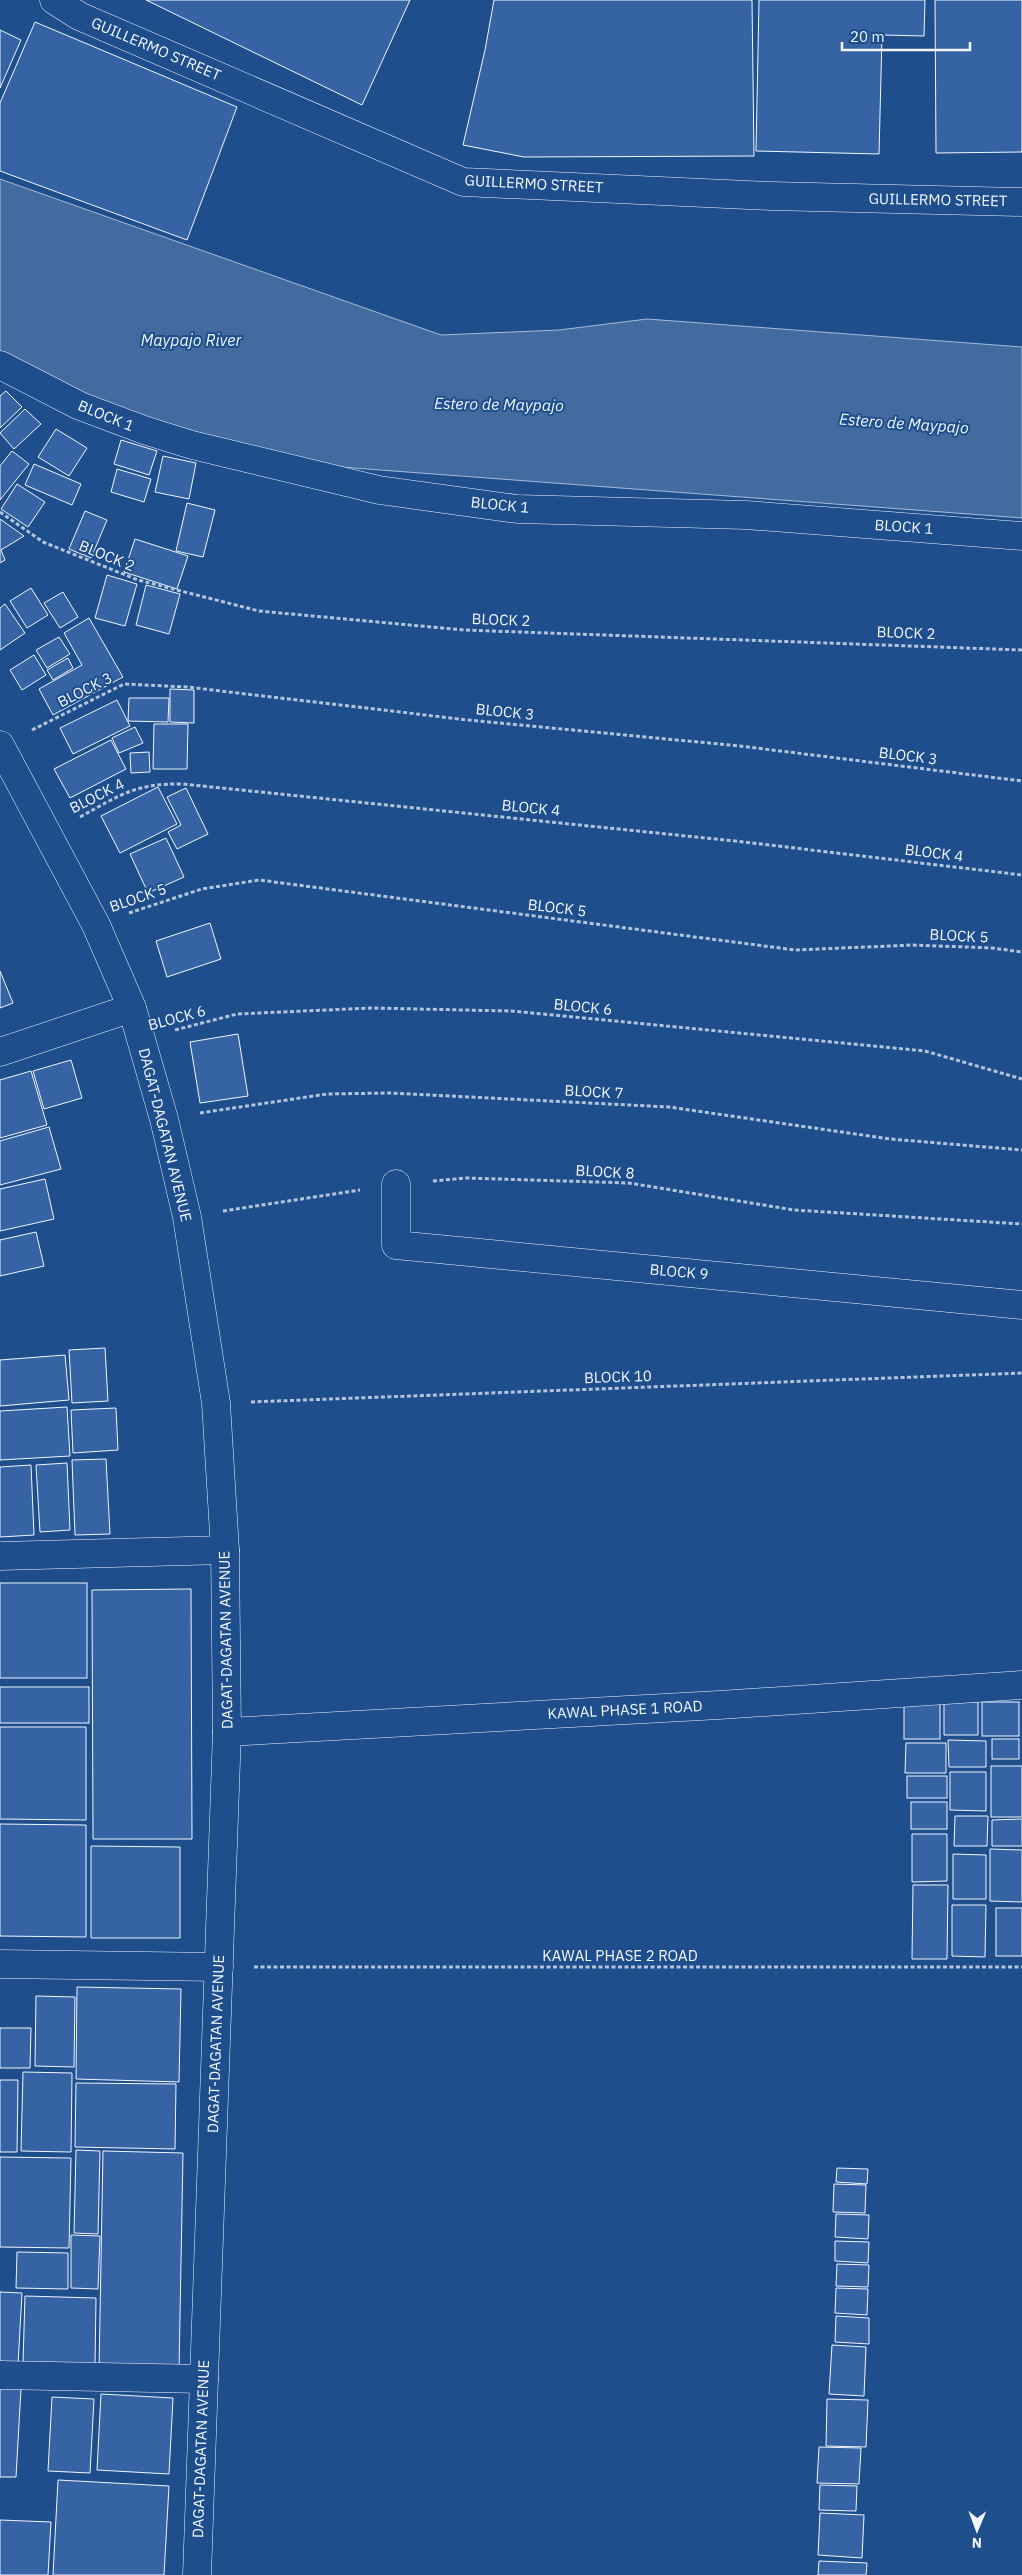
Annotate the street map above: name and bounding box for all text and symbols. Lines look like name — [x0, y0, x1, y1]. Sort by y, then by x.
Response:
street label: GUILLERMO STREET — [88, 13, 224, 85]
scale bar — [842, 20, 970, 52]
text: 20 m — [850, 27, 885, 46]
street label: GUILLERMO STREET — [464, 170, 604, 197]
street label: GUILLERMO STREET — [868, 189, 1008, 210]
water label: Maypajo River — [141, 330, 242, 350]
water label: Estero de Maypajo — [434, 393, 564, 415]
street label: BLOCK 1 — [75, 396, 137, 435]
water label: Estero de Maypajo — [838, 408, 970, 438]
street label: BLOCK 1 — [470, 492, 530, 517]
street label: BLOCK 1 — [874, 515, 934, 538]
street label: BLOCK 2 — [76, 536, 138, 575]
street label: BLOCK 2 — [471, 609, 531, 630]
street label: BLOCK 2 — [876, 622, 936, 643]
street label: BLOCK 3 — [54, 668, 115, 711]
street label: BLOCK 3 — [475, 699, 535, 724]
street label: BLOCK 3 — [878, 742, 938, 769]
street label: BLOCK 4 — [66, 774, 127, 817]
street label: BLOCK 4 — [501, 795, 561, 820]
street label: BLOCK 4 — [904, 839, 964, 866]
street label: BLOCK 5 — [107, 879, 169, 916]
street label: BLOCK 5 — [527, 894, 587, 921]
street label: BLOCK 5 — [929, 924, 989, 947]
street label: BLOCK 6 — [553, 994, 613, 1019]
street label: BLOCK 6 — [146, 1001, 208, 1034]
street label: DAGAT-DAGATAN AVENUE — [135, 1046, 196, 1224]
street label: BLOCK 7 — [564, 1080, 624, 1103]
street label: BLOCK 8 — [575, 1160, 635, 1183]
street label: BLOCK 9 — [649, 1259, 709, 1284]
street label: BLOCK 10 — [584, 1366, 652, 1387]
street label: DAGAT-DAGATAN AVENUE — [214, 1551, 237, 1729]
street label: KAWAL PHASE 1 ROAD — [547, 1696, 703, 1723]
street label: KAWAL PHASE 2 ROAD — [542, 1946, 698, 1965]
street label: DAGAT-DAGATAN AVENUE — [203, 1955, 228, 2133]
street label: DAGAT-DAGATAN AVENUE — [188, 2360, 213, 2538]
north arrow — [952, 2505, 1002, 2555]
text: N — [972, 2534, 982, 2552]

